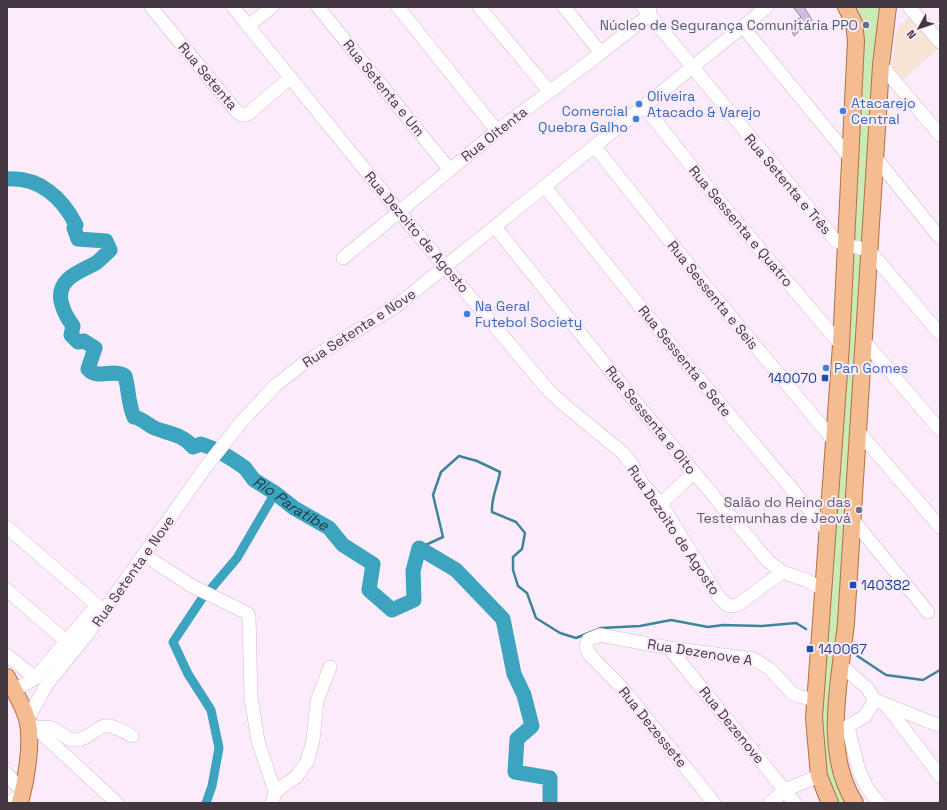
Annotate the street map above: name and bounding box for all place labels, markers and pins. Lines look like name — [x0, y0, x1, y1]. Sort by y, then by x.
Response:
place label: Núcleo de Segurança Comunitária PPO — [600, 16, 858, 34]
marker: Núcleo de Segurança Comunitária PPO — [861, 20, 871, 30]
place label: Oliveira Atacado & Varejo — [647, 87, 761, 121]
place label: Atacarejo Central — [851, 94, 916, 128]
marker: Oliveira Atacado & Varejo — [634, 99, 644, 109]
place label: Comercial Quebra Galho — [538, 102, 628, 136]
marker: Atacarejo Central — [838, 106, 848, 116]
marker: Comercial Quebra Galho — [631, 114, 641, 124]
place label: Na Geral Futebol Society — [475, 297, 582, 331]
marker: Na Geral Futebol Society — [462, 309, 472, 319]
place label: Pan Gomes — [834, 359, 908, 377]
marker: Pan Gomes — [821, 363, 831, 373]
place label: 140070 — [768, 369, 817, 387]
marker: 140070 — [820, 373, 830, 383]
place label: Salão do Reino das Testemunhas de Jeová — [697, 493, 851, 527]
marker: Salão do Reino das Testemunhas de Jeová — [854, 505, 864, 515]
place label: 140382 — [861, 576, 910, 594]
marker: 140382 — [848, 580, 858, 590]
place label: 140067 — [818, 640, 867, 658]
marker: 140067 — [805, 644, 815, 654]

